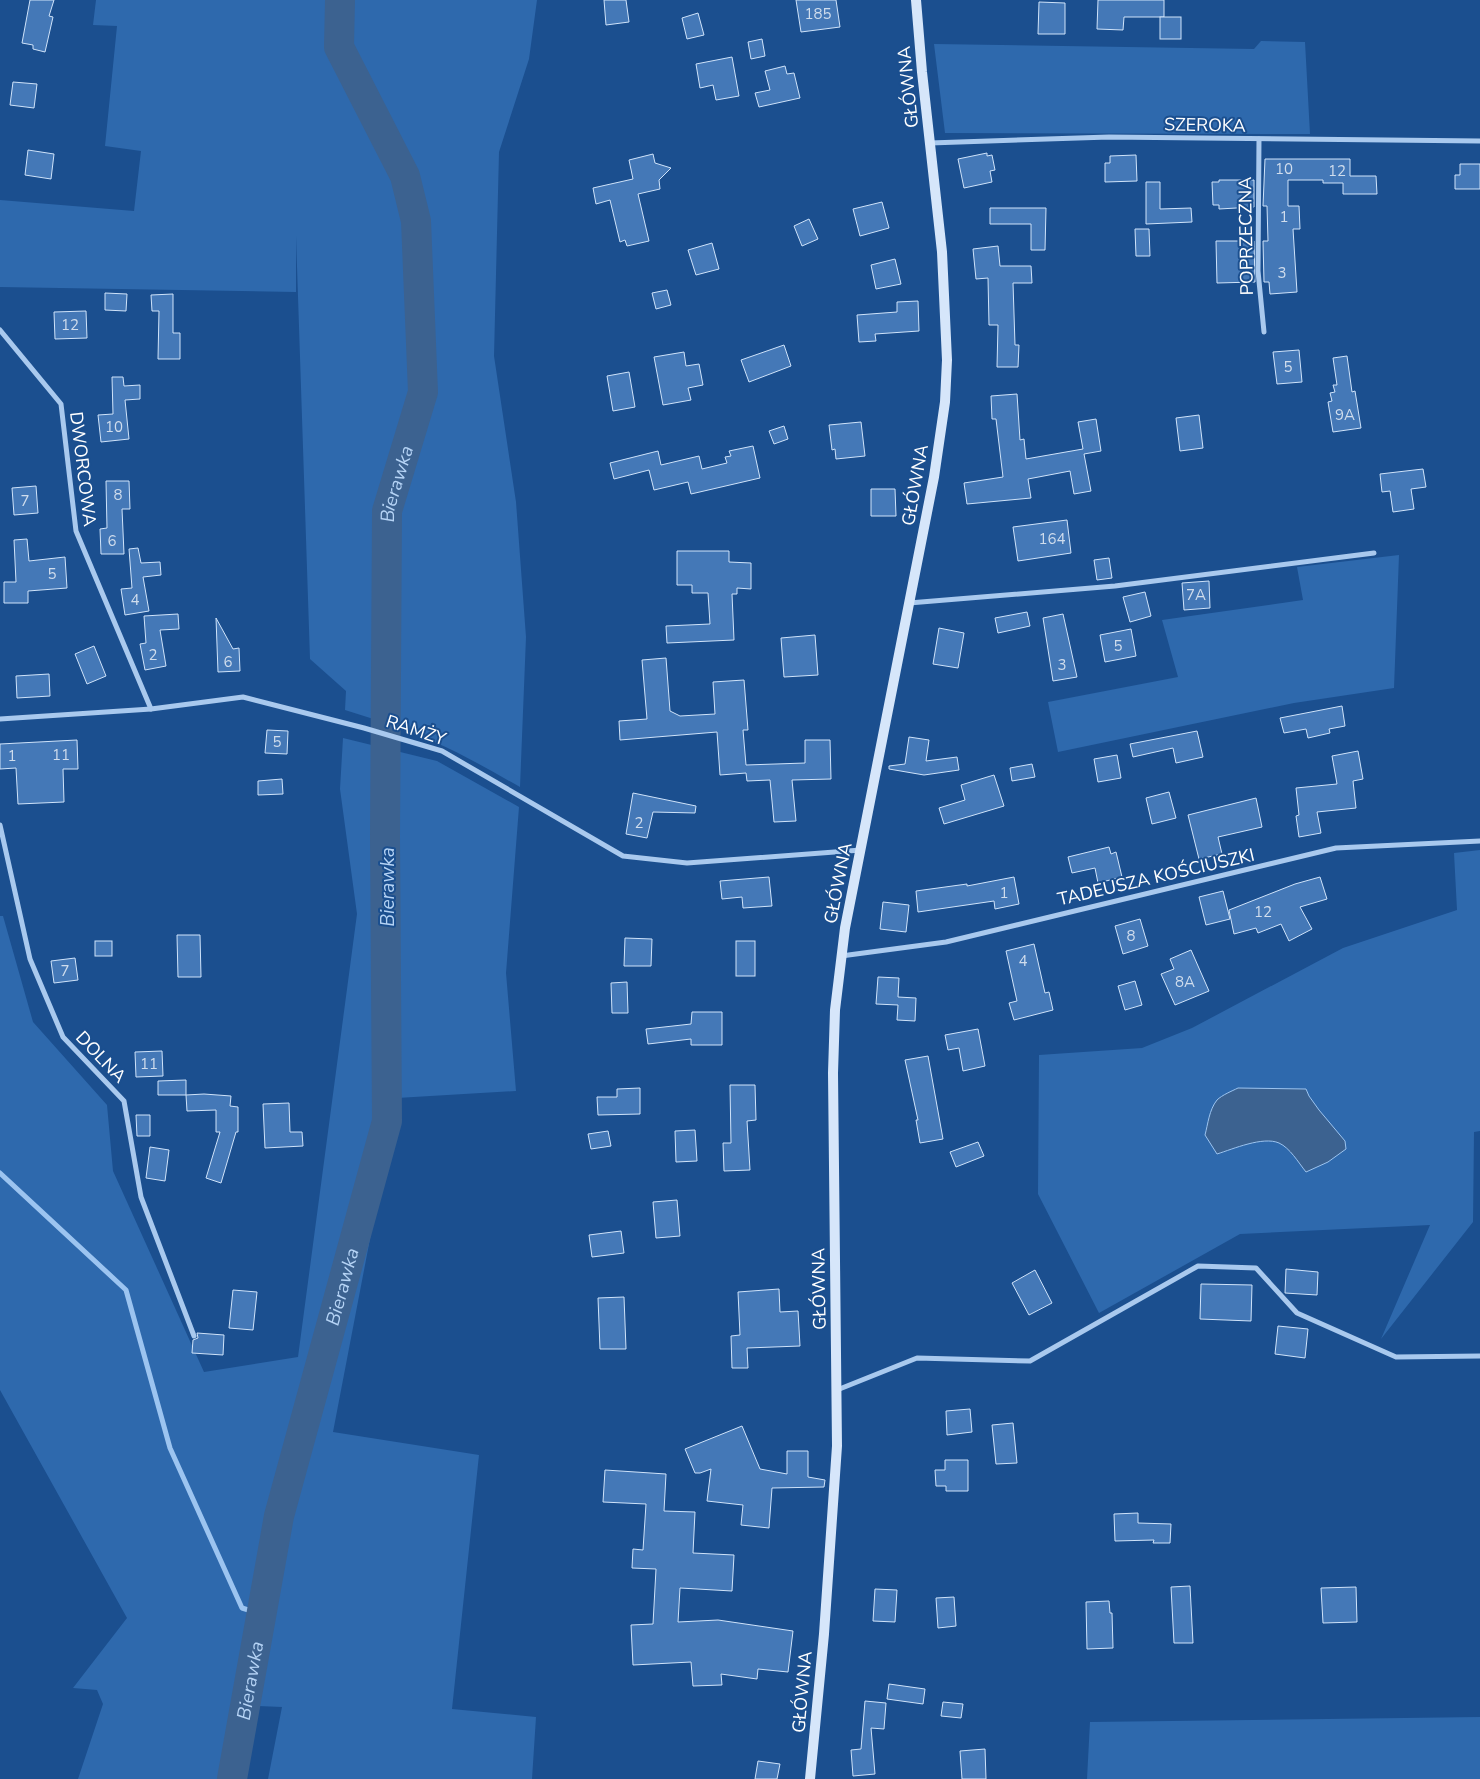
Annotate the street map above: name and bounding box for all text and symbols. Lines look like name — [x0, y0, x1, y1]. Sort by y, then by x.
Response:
house number: 185 — [804, 4, 832, 24]
street label: GŁÓWNA — [892, 45, 924, 129]
street label: SZEROKA — [1164, 112, 1246, 138]
house number: 10 — [1275, 159, 1293, 179]
house number: 12 — [1328, 161, 1346, 181]
street label: POPRZECZNA — [1233, 177, 1259, 295]
house number: 1 — [1279, 207, 1289, 227]
house number: 3 — [1277, 263, 1287, 283]
house number: 12 — [61, 315, 79, 335]
house number: 5 — [1283, 357, 1293, 377]
house number: 9A — [1335, 405, 1355, 425]
street label: DWORCOWA — [64, 410, 102, 528]
house number: 10 — [105, 417, 123, 437]
water label: Bierawka — [375, 442, 420, 523]
street label: GŁÓWNA — [896, 443, 934, 527]
house number: 8 — [113, 485, 123, 505]
house number: 7 — [20, 491, 30, 511]
house number: 164 — [1038, 529, 1066, 549]
house number: 6 — [107, 531, 117, 551]
house number: 5 — [47, 564, 57, 584]
house number: 7A — [1186, 585, 1206, 605]
house number: 4 — [130, 590, 140, 610]
house number: 5 — [1113, 636, 1123, 656]
house number: 2 — [148, 645, 158, 665]
house number: 6 — [223, 652, 233, 672]
house number: 3 — [1057, 655, 1067, 675]
street label: RAMŻY — [383, 709, 449, 751]
house number: 5 — [272, 732, 282, 752]
house number: 11 — [52, 745, 70, 765]
house number: 1 — [7, 746, 17, 766]
house number: 2 — [634, 813, 644, 833]
street label: GŁÓWNA — [818, 840, 858, 926]
street label: TADEUSZA KOŚCIUSZKI — [1055, 843, 1257, 911]
water label: Bierawka — [375, 847, 401, 927]
house number: 1 — [999, 883, 1009, 903]
house number: 12 — [1254, 902, 1272, 922]
house number: 8 — [1126, 926, 1136, 946]
house number: 4 — [1018, 951, 1028, 971]
house number: 7 — [60, 961, 70, 981]
house number: 8A — [1175, 972, 1195, 992]
street label: DOLNA — [70, 1026, 132, 1088]
house number: 11 — [140, 1054, 158, 1074]
water label: Bierawka — [320, 1245, 366, 1329]
street label: GŁÓWNA — [806, 1248, 832, 1330]
water label: Bierawka — [231, 1639, 270, 1722]
street label: GŁÓWNA — [786, 1650, 818, 1734]

